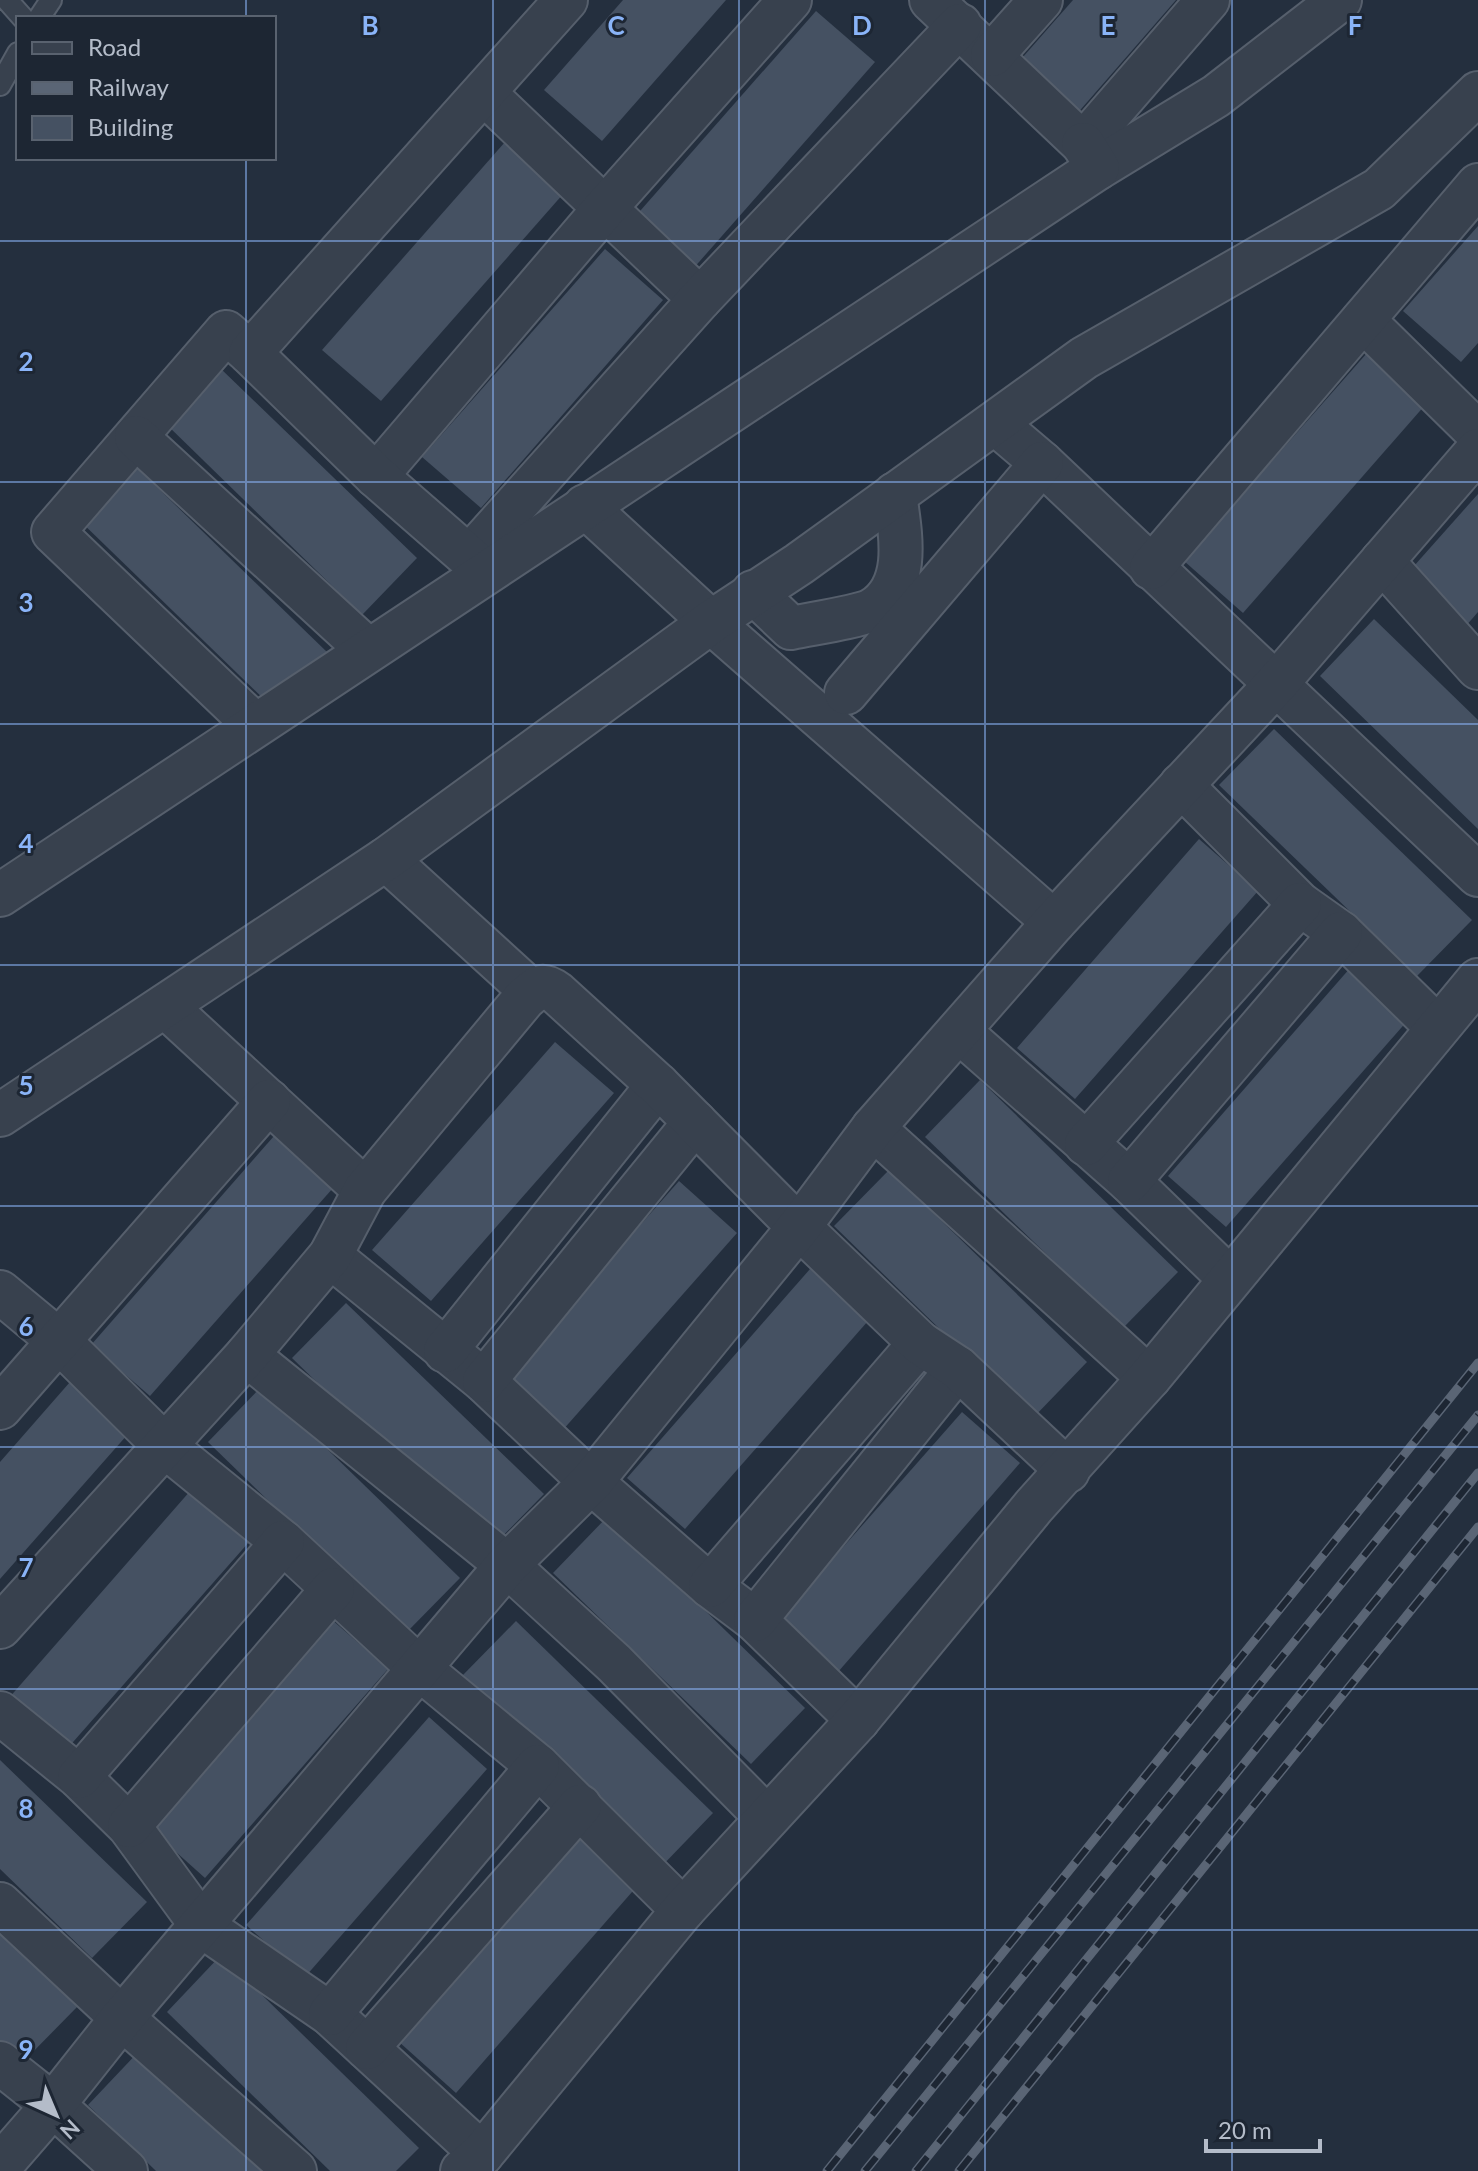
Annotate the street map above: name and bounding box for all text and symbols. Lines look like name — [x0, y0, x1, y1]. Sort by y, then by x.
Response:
text: B — [361, 9, 379, 41]
text: C — [607, 9, 625, 41]
text: D — [852, 9, 872, 41]
text: E — [1101, 9, 1115, 41]
text: F — [1348, 9, 1362, 41]
legend — [16, 16, 276, 160]
text: Road — [88, 32, 141, 61]
text: Railway — [88, 72, 170, 101]
text: Building — [88, 112, 173, 141]
text: 2 — [18, 345, 34, 377]
text: 3 — [18, 586, 34, 618]
text: 4 — [18, 827, 34, 859]
text: 5 — [18, 1069, 34, 1101]
text: 6 — [18, 1310, 34, 1342]
text: 7 — [18, 1551, 34, 1583]
text: 8 — [18, 1792, 34, 1824]
text: 9 — [18, 2033, 34, 2065]
north arrow — [16, 2075, 96, 2155]
scale bar — [1206, 2103, 1320, 2153]
text: N — [55, 2114, 86, 2145]
text: 20 m — [1218, 2115, 1272, 2144]

